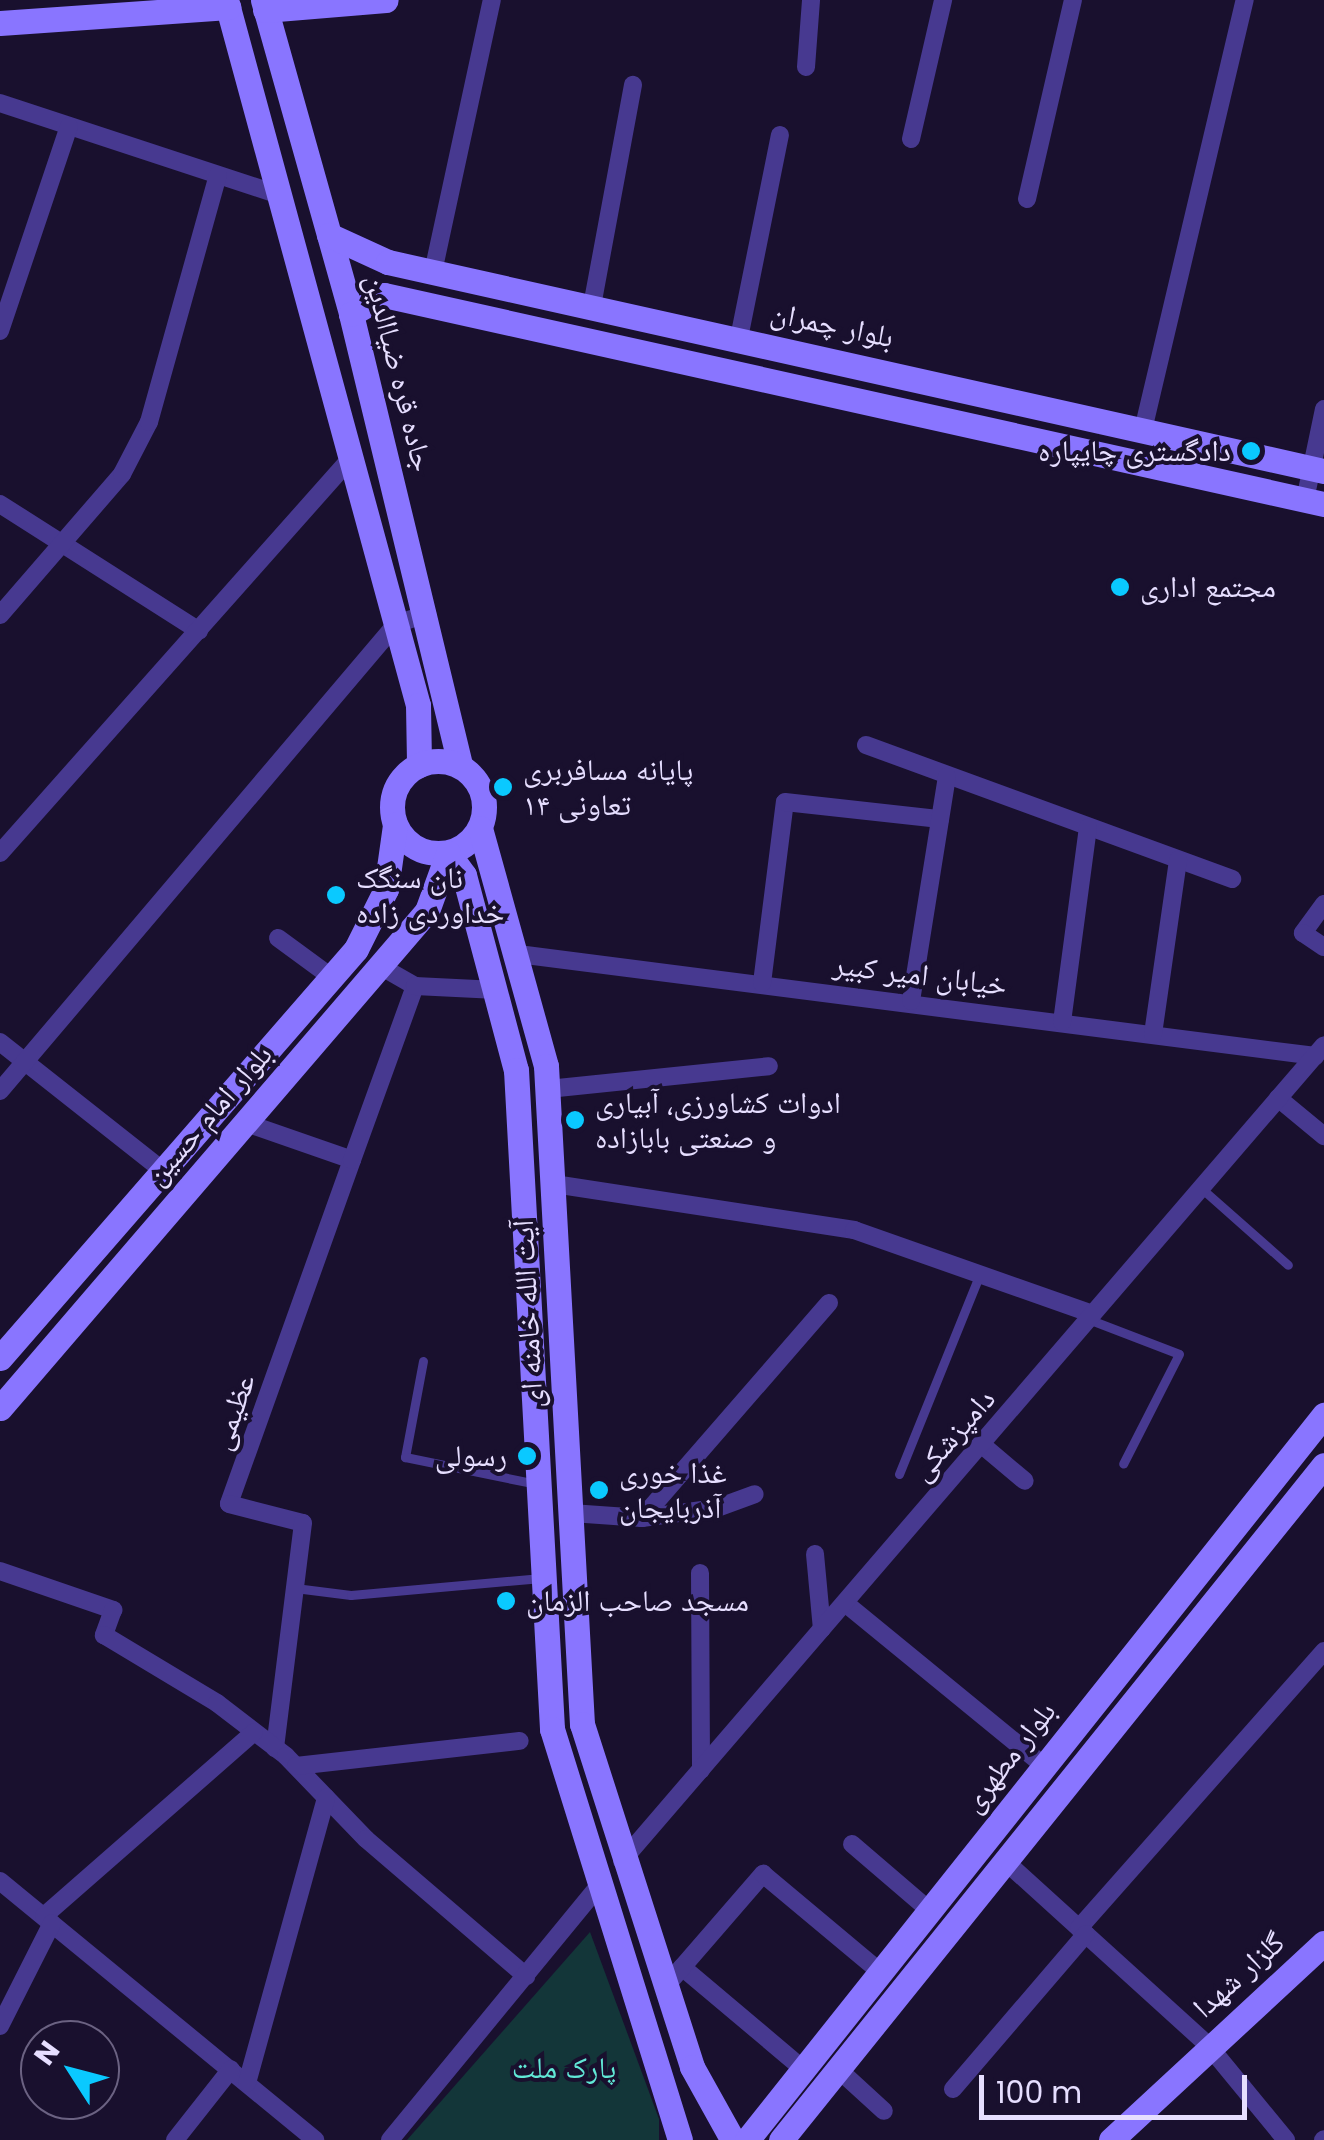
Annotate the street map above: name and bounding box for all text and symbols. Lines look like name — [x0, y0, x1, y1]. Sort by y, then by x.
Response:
street label: جاده قره ضیاالدین — [357, 271, 441, 475]
street label: بلوار چمران — [767, 294, 897, 356]
place label: دادگستری چایپاره — [1038, 433, 1231, 469]
marker: دادگستری چایپاره — [1240, 440, 1262, 462]
place label: مجتمع اداری — [1140, 569, 1276, 605]
marker: مجتمع اداری — [1109, 576, 1131, 598]
place label: پایانه مسافربری تعاونی ۱۴ — [523, 752, 693, 822]
marker: پایانه مسافربری تعاونی ۱۴ — [492, 776, 514, 798]
place label: نان سنگک خداوردی زاده — [356, 860, 504, 930]
marker: نان سنگک خداوردی زاده — [325, 884, 347, 906]
street label: خیابان امیر کبیر — [831, 946, 1009, 1004]
street label: بلوار امام حسین — [138, 1037, 280, 1193]
place label: ادوات کشاورزی، آبیاری و صنعتی بابازاده — [595, 1085, 841, 1156]
marker: ادوات کشاورزی، آبیاری و صنعتی بابازاده — [564, 1109, 586, 1131]
street label: آیت الله خامنه ای — [505, 1219, 551, 1409]
street label: عظیمی — [203, 1369, 263, 1455]
street label: دامپزشکی — [903, 1382, 1003, 1488]
place label: رسولی — [435, 1438, 507, 1474]
marker: رسولی — [516, 1445, 538, 1467]
place label: غذا خوری آذربایجان — [619, 1455, 727, 1526]
marker: غذا خوری آذربایجان — [588, 1479, 610, 1501]
place label: مسجد صاحب الزمان — [526, 1583, 749, 1619]
marker: مسجد صاحب الزمان — [495, 1590, 517, 1612]
street label: بلوار مطهری — [954, 1694, 1064, 1820]
street label: گلزار شهدا — [1186, 1924, 1292, 2026]
north arrow — [20, 2020, 120, 2120]
text: N — [25, 2033, 69, 2073]
park label: پارک ملت — [512, 2050, 616, 2086]
scale bar — [984, 2055, 1252, 2117]
text: 100 m — [996, 2071, 1082, 2114]

